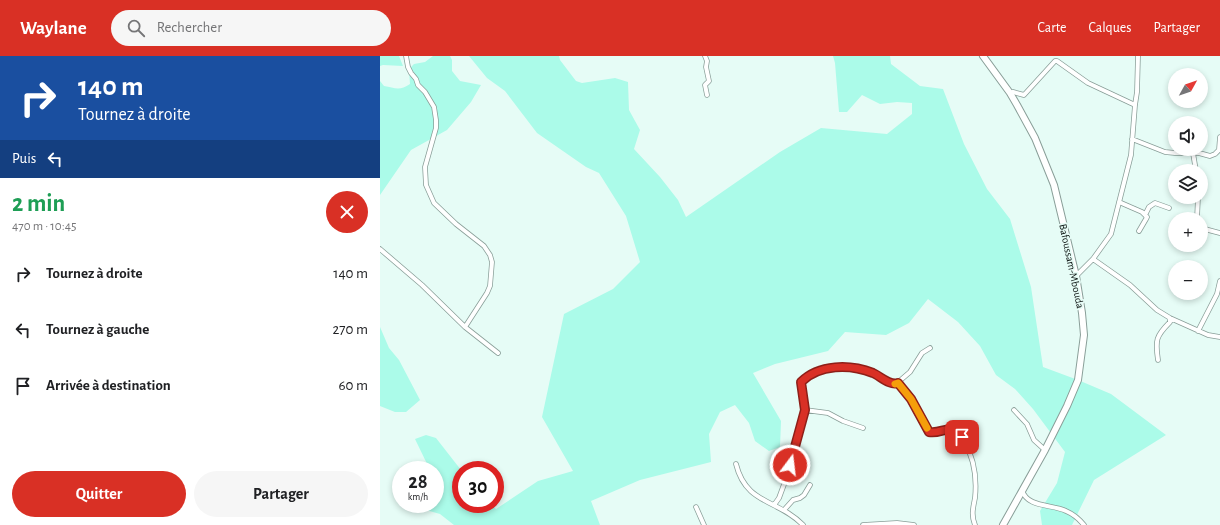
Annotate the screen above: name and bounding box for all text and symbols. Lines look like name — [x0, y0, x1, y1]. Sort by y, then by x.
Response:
search box — [111, 10, 391, 46]
icon: search — [125, 17, 147, 39]
text: Waylane — [20, 19, 87, 38]
text: Rechercher — [157, 20, 222, 35]
text: Carte — [1038, 21, 1066, 35]
text: Calques — [1088, 21, 1132, 35]
text: Partager — [1154, 21, 1200, 35]
north arrow — [1168, 68, 1208, 108]
map controls — [1168, 68, 1208, 300]
icon: right — [12, 72, 64, 124]
text: 140 m — [78, 73, 144, 101]
text: Tournez à droite — [78, 106, 191, 124]
button: sound — [1168, 116, 1208, 156]
icon: left — [44, 148, 66, 170]
text: Puis — [12, 151, 36, 166]
button: layers — [1168, 164, 1208, 204]
button: close — [326, 191, 368, 233]
text: 2 min — [12, 192, 65, 216]
button: + — [1168, 212, 1208, 252]
text: 470 m · 10:45 — [12, 220, 76, 233]
street label: Bafoussam-Mbouda — [1057, 223, 1086, 309]
button: − — [1168, 260, 1208, 300]
icon: right — [12, 263, 34, 285]
text: Tournez à droite — [46, 266, 143, 281]
text: 140 m — [333, 266, 368, 281]
icon: left — [12, 319, 34, 341]
text: Tournez à gauche — [46, 322, 149, 337]
text: 270 m — [333, 322, 368, 337]
icon: arrive — [12, 375, 34, 397]
text: Arrivée à destination — [46, 378, 171, 393]
text: 60 m — [339, 378, 368, 393]
pin — [945, 420, 979, 454]
icon: arrive — [951, 426, 973, 448]
position arrow — [769, 444, 811, 486]
speed limit sign: 30 — [452, 461, 504, 513]
button: Quitter — [12, 471, 186, 517]
button: Partager — [194, 471, 368, 517]
text: 28 — [408, 472, 428, 492]
text: km/h — [408, 492, 428, 502]

